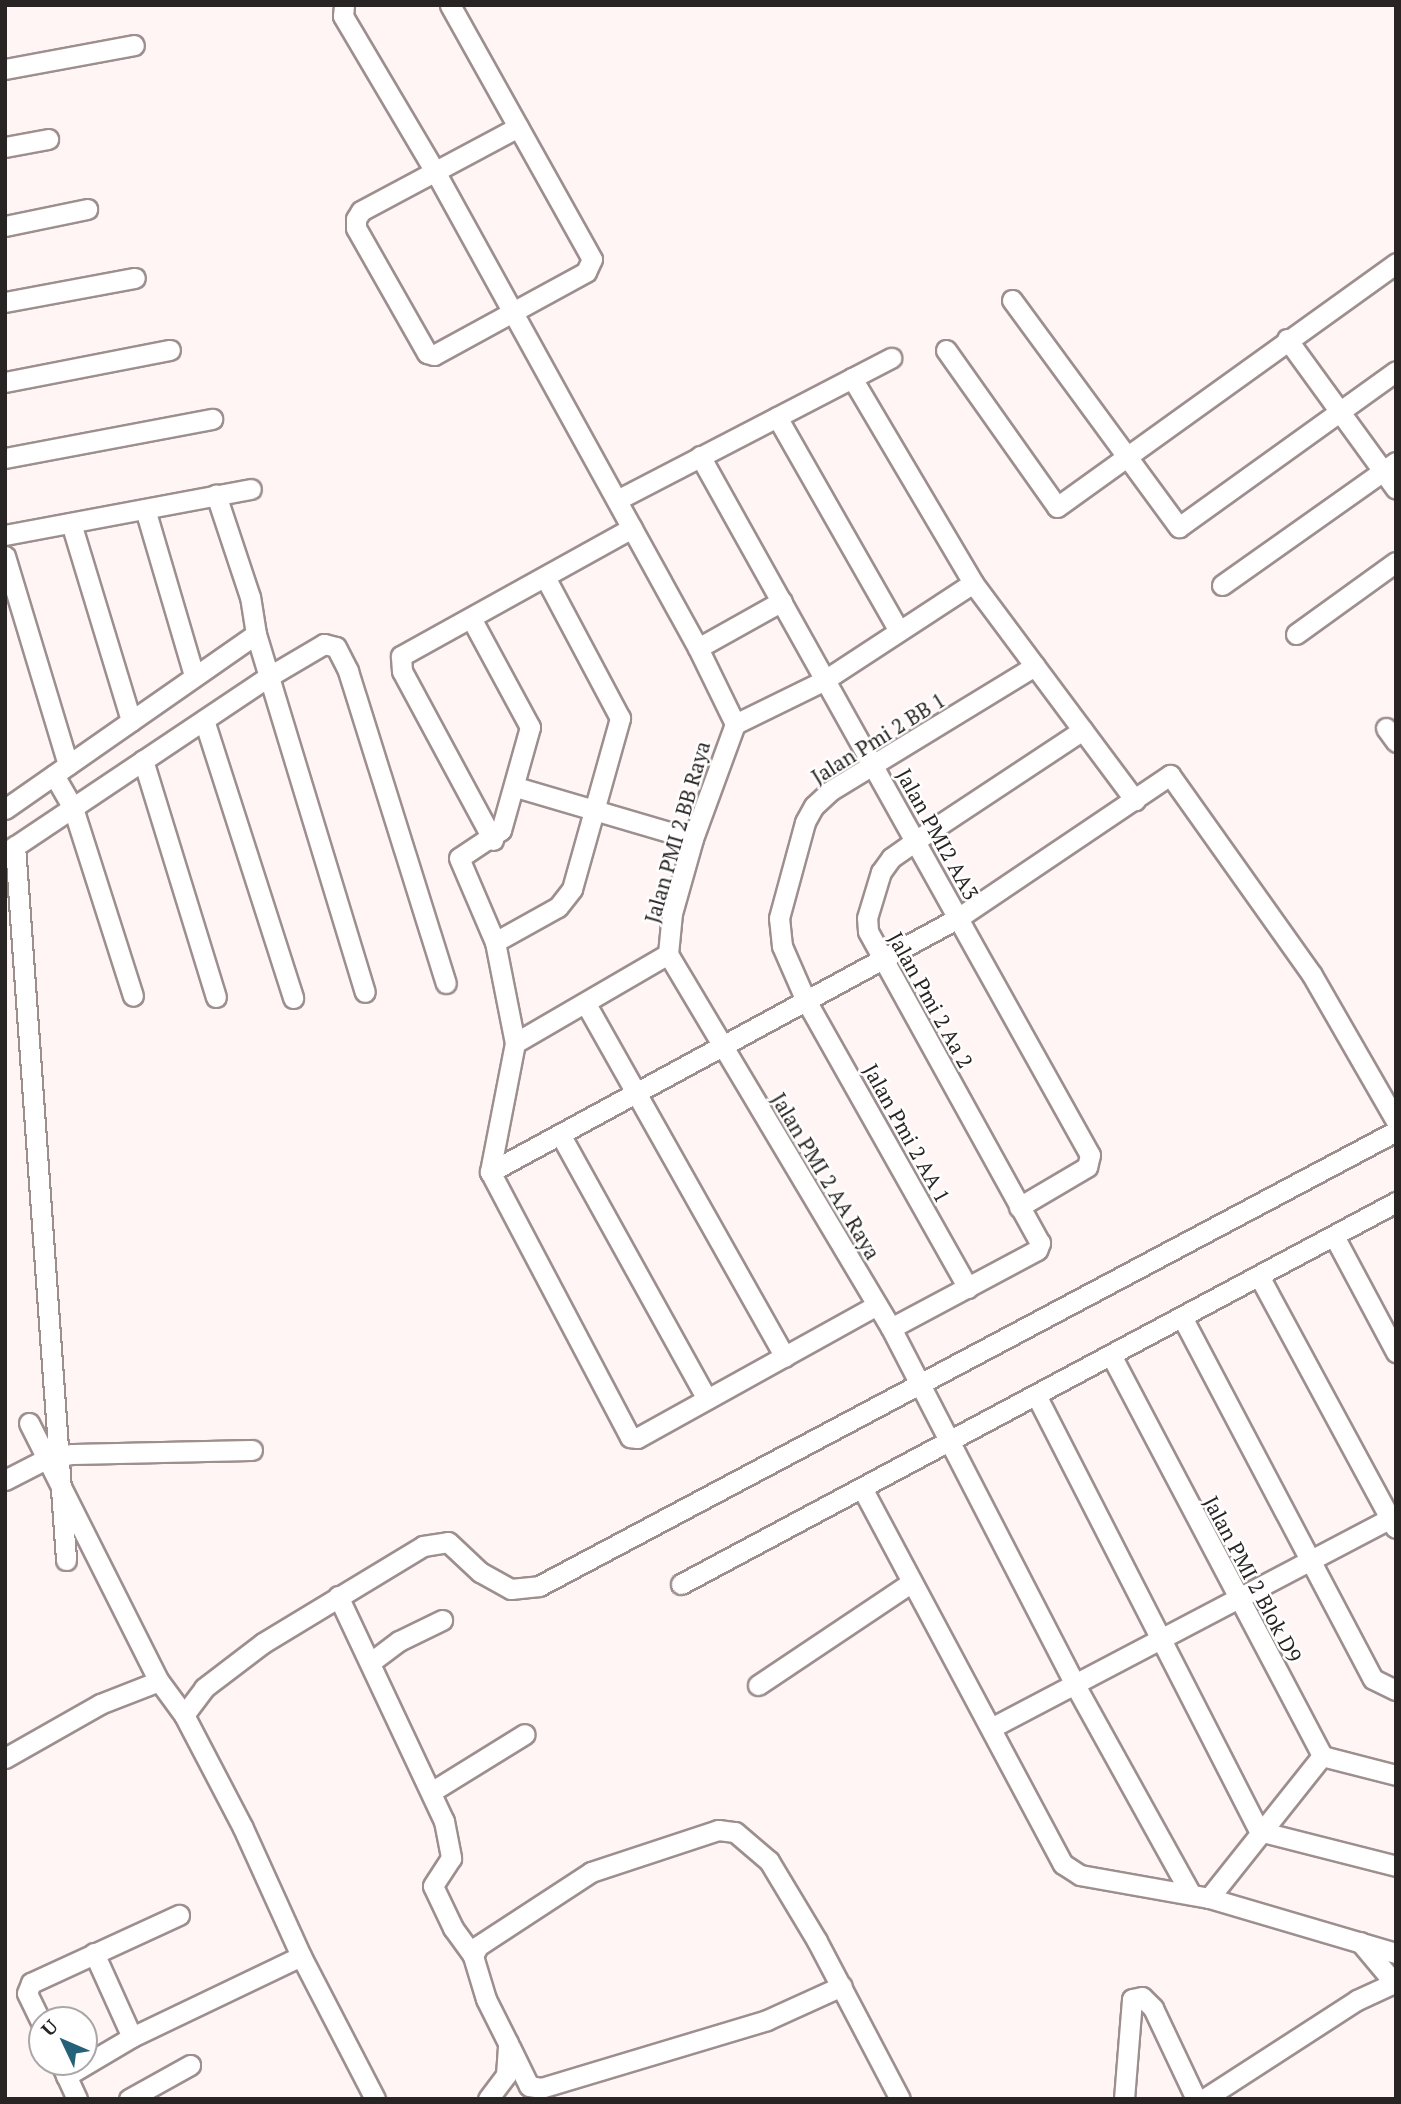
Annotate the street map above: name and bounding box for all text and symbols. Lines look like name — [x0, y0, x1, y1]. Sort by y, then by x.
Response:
street label: Jalan Pmi 2 BB 1 — [807, 687, 949, 789]
street label: Jalan PMI 2 BB Raya — [639, 738, 715, 926]
street label: Jalan PMI2 AA3 — [891, 764, 985, 904]
street label: Jalan Pmi 2 Aa 2 — [883, 927, 979, 1073]
street label: Jalan Pmi 2 AA 1 — [858, 1059, 956, 1207]
street label: Jalan PMI 2 AA Raya — [766, 1088, 886, 1264]
street label: Jalan PMI 2 Blok D9 — [1199, 1492, 1307, 1666]
north arrow — [28, 2006, 98, 2076]
text: U — [35, 2014, 63, 2041]

